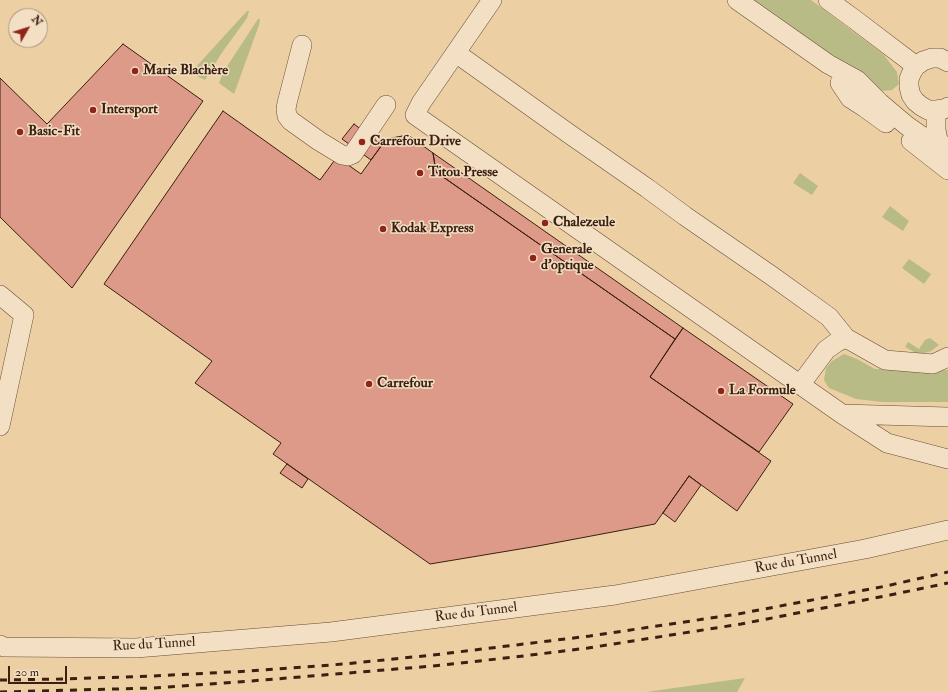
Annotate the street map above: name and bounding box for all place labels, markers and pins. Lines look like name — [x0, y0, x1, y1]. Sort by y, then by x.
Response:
place label: Marie Blachère — [143, 63, 228, 79]
marker: Marie Blachère — [130, 66, 140, 76]
place label: Intersport — [101, 102, 158, 118]
marker: Intersport — [88, 105, 98, 115]
place label: Basic-Fit — [28, 124, 80, 140]
marker: Basic-Fit — [15, 127, 25, 137]
place label: Carrefour Drive — [370, 134, 461, 150]
marker: Carrefour Drive — [357, 137, 367, 147]
place label: Titou Presse — [428, 165, 498, 181]
marker: Titou Presse — [415, 168, 425, 178]
place label: Chalezeule — [553, 215, 615, 231]
marker: Chalezeule — [540, 218, 550, 228]
place label: Kodak Express — [391, 221, 474, 237]
marker: Kodak Express — [378, 224, 388, 234]
place label: Generale d'optique — [541, 242, 593, 274]
marker: Generale d'optique — [528, 253, 538, 263]
place label: Carrefour — [377, 376, 433, 392]
marker: Carrefour — [364, 379, 374, 389]
place label: La Formule — [729, 383, 796, 399]
marker: La Formule — [716, 386, 726, 396]

